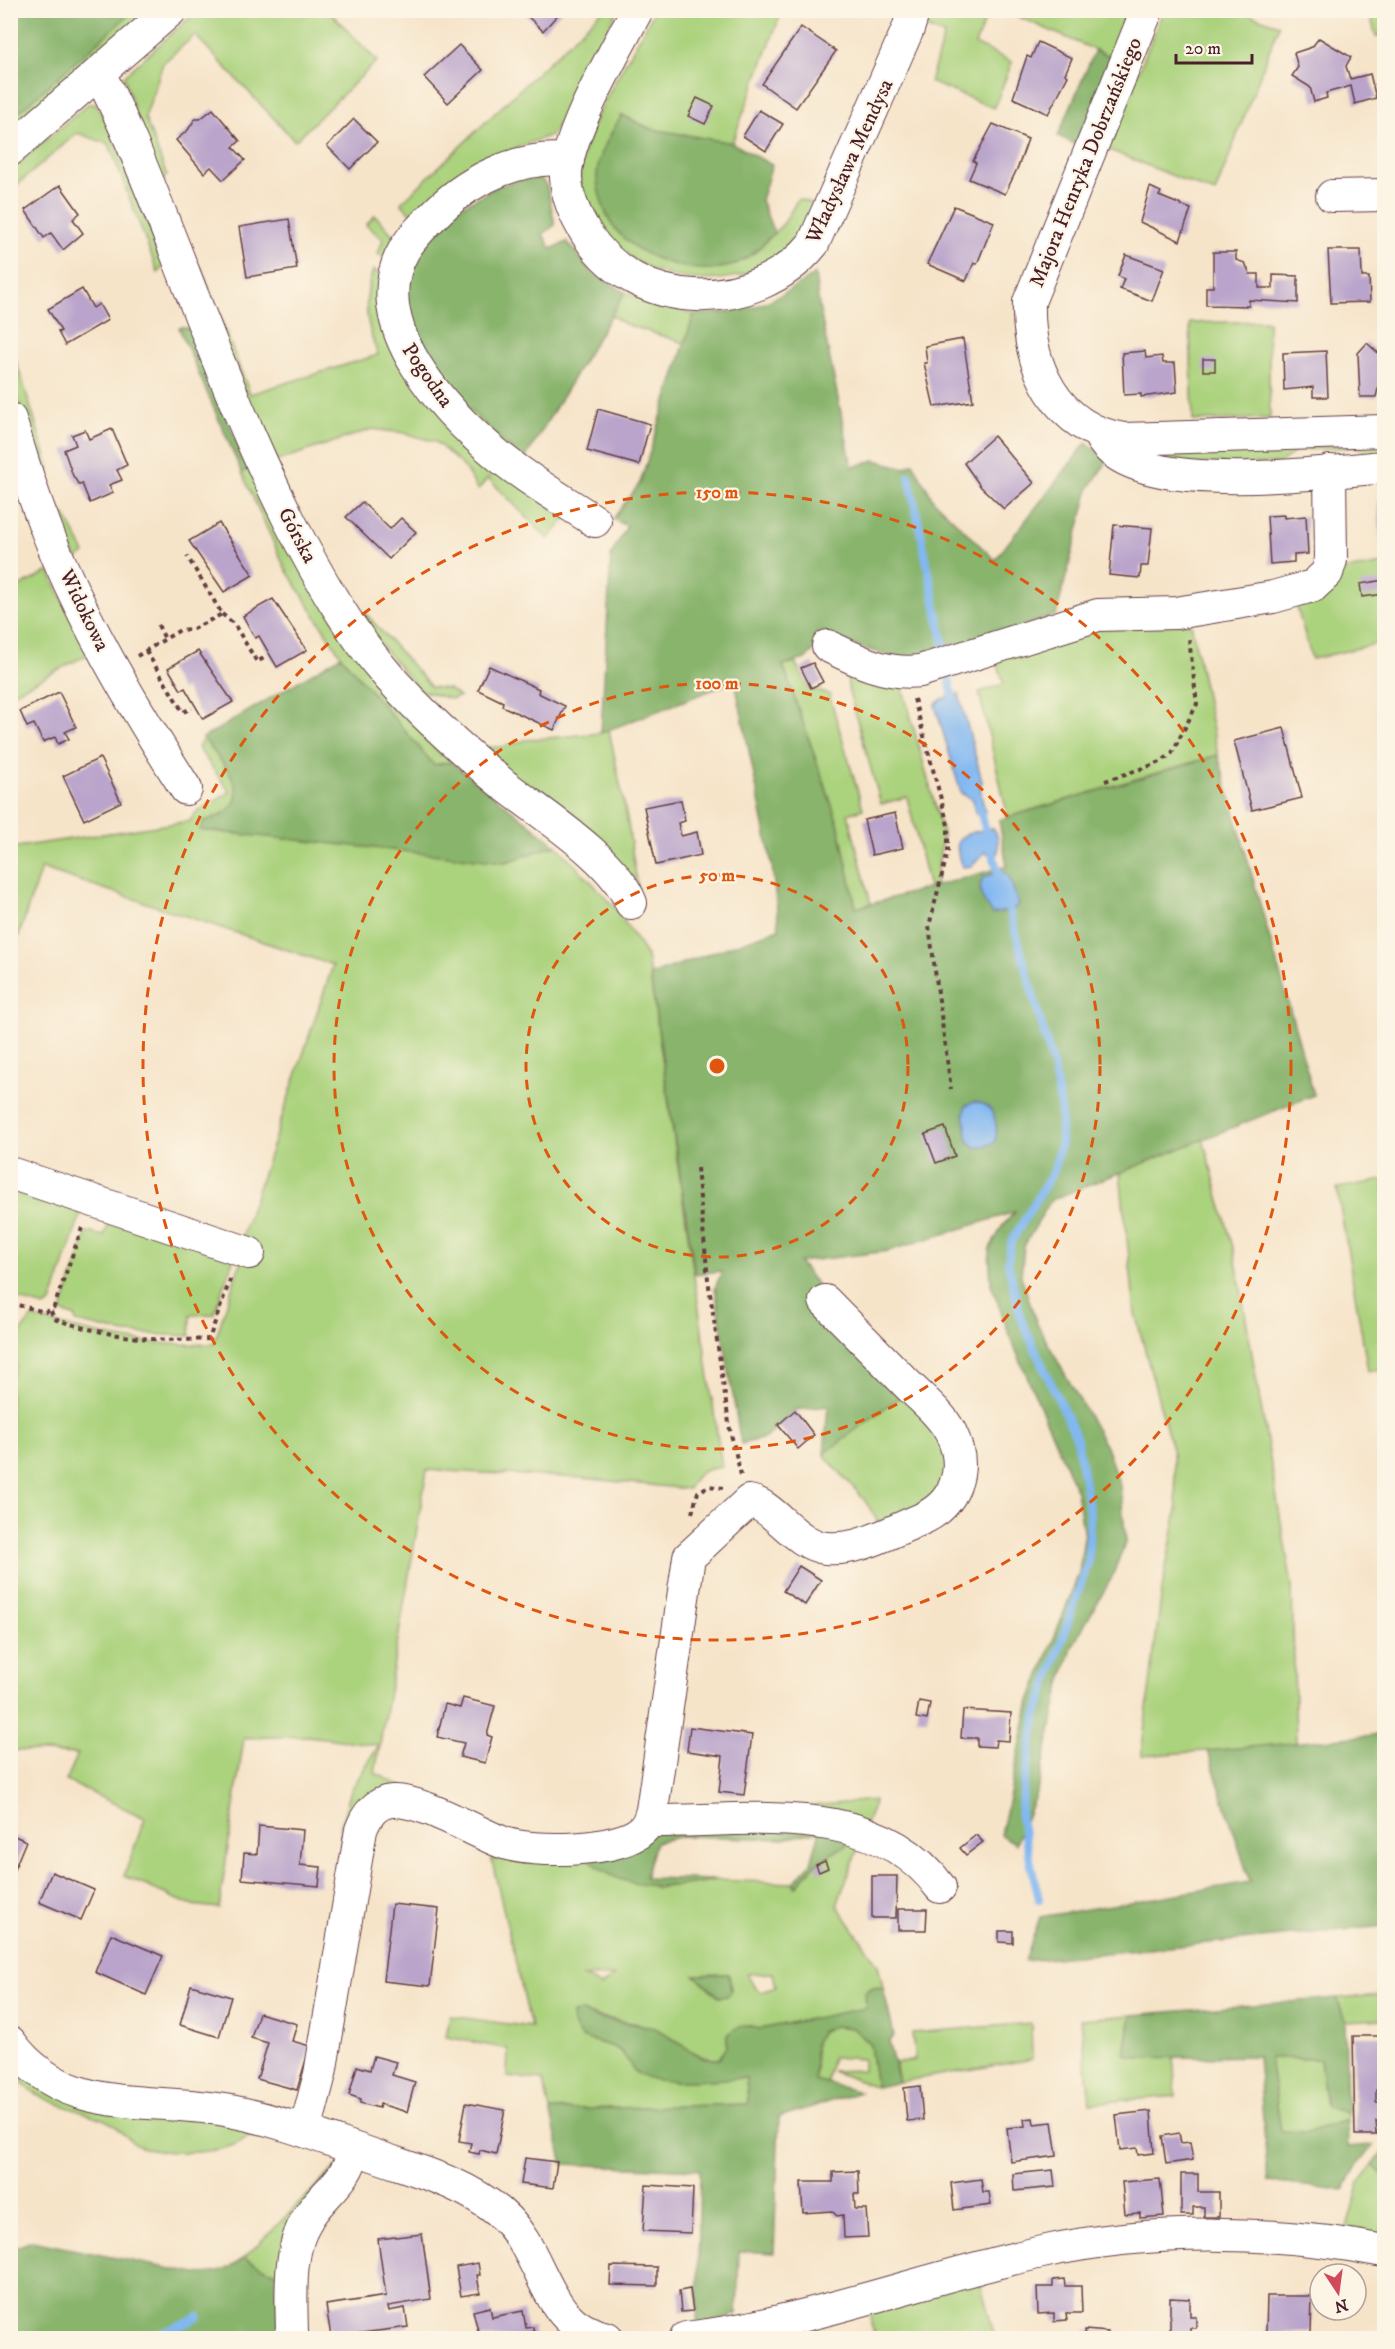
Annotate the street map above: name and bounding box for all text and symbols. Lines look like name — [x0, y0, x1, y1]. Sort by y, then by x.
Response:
scale bar — [1176, 27, 1252, 65]
street label: Majora Henryka Dobrzańskiego — [1024, 34, 1148, 291]
text: 20 m — [1185, 38, 1221, 60]
street label: Władysława Mendysa — [800, 75, 899, 249]
street label: Pogodna — [396, 338, 459, 413]
text: 150 m — [696, 482, 739, 504]
street label: Górska — [272, 503, 322, 568]
street label: Widokowa — [53, 564, 115, 656]
text: 100 m — [695, 673, 739, 695]
text: 50 m — [698, 865, 735, 887]
centre of rings — [707, 1056, 727, 1076]
north arrow — [1308, 2262, 1368, 2322]
text: N — [1332, 2294, 1350, 2317]

